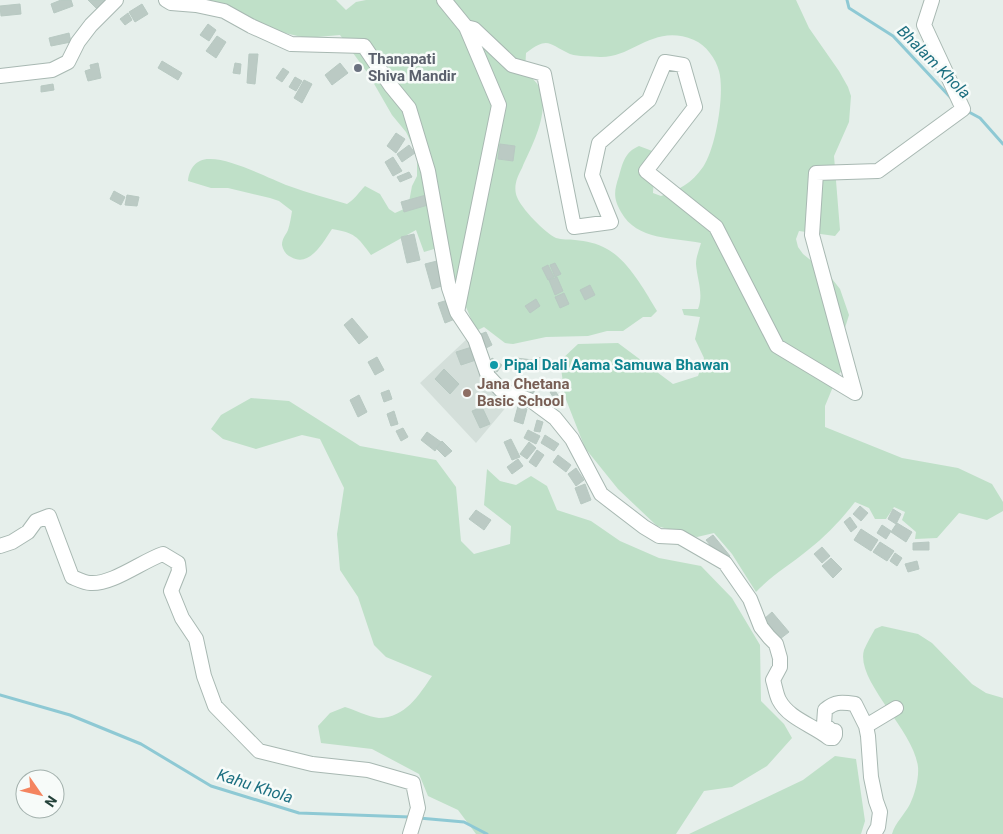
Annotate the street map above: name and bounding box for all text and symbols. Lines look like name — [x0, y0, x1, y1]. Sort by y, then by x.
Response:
water label: Bhalam Khola — [893, 21, 975, 103]
place label: Thanapati Shiva Mandir — [368, 50, 457, 85]
marker: Thanapati Shiva Mandir — [352, 62, 364, 74]
place label: Pipal Dali Aama Samuwa Bhawan — [504, 356, 729, 374]
marker: Pipal Dali Aama Samuwa Bhawan — [488, 359, 500, 371]
place label: Jana Chetana Basic School — [477, 375, 569, 410]
marker: Jana Chetana Basic School — [461, 387, 473, 399]
water label: Kahu Khola — [215, 765, 295, 807]
north arrow — [15, 769, 65, 819]
text: N — [41, 793, 60, 810]

